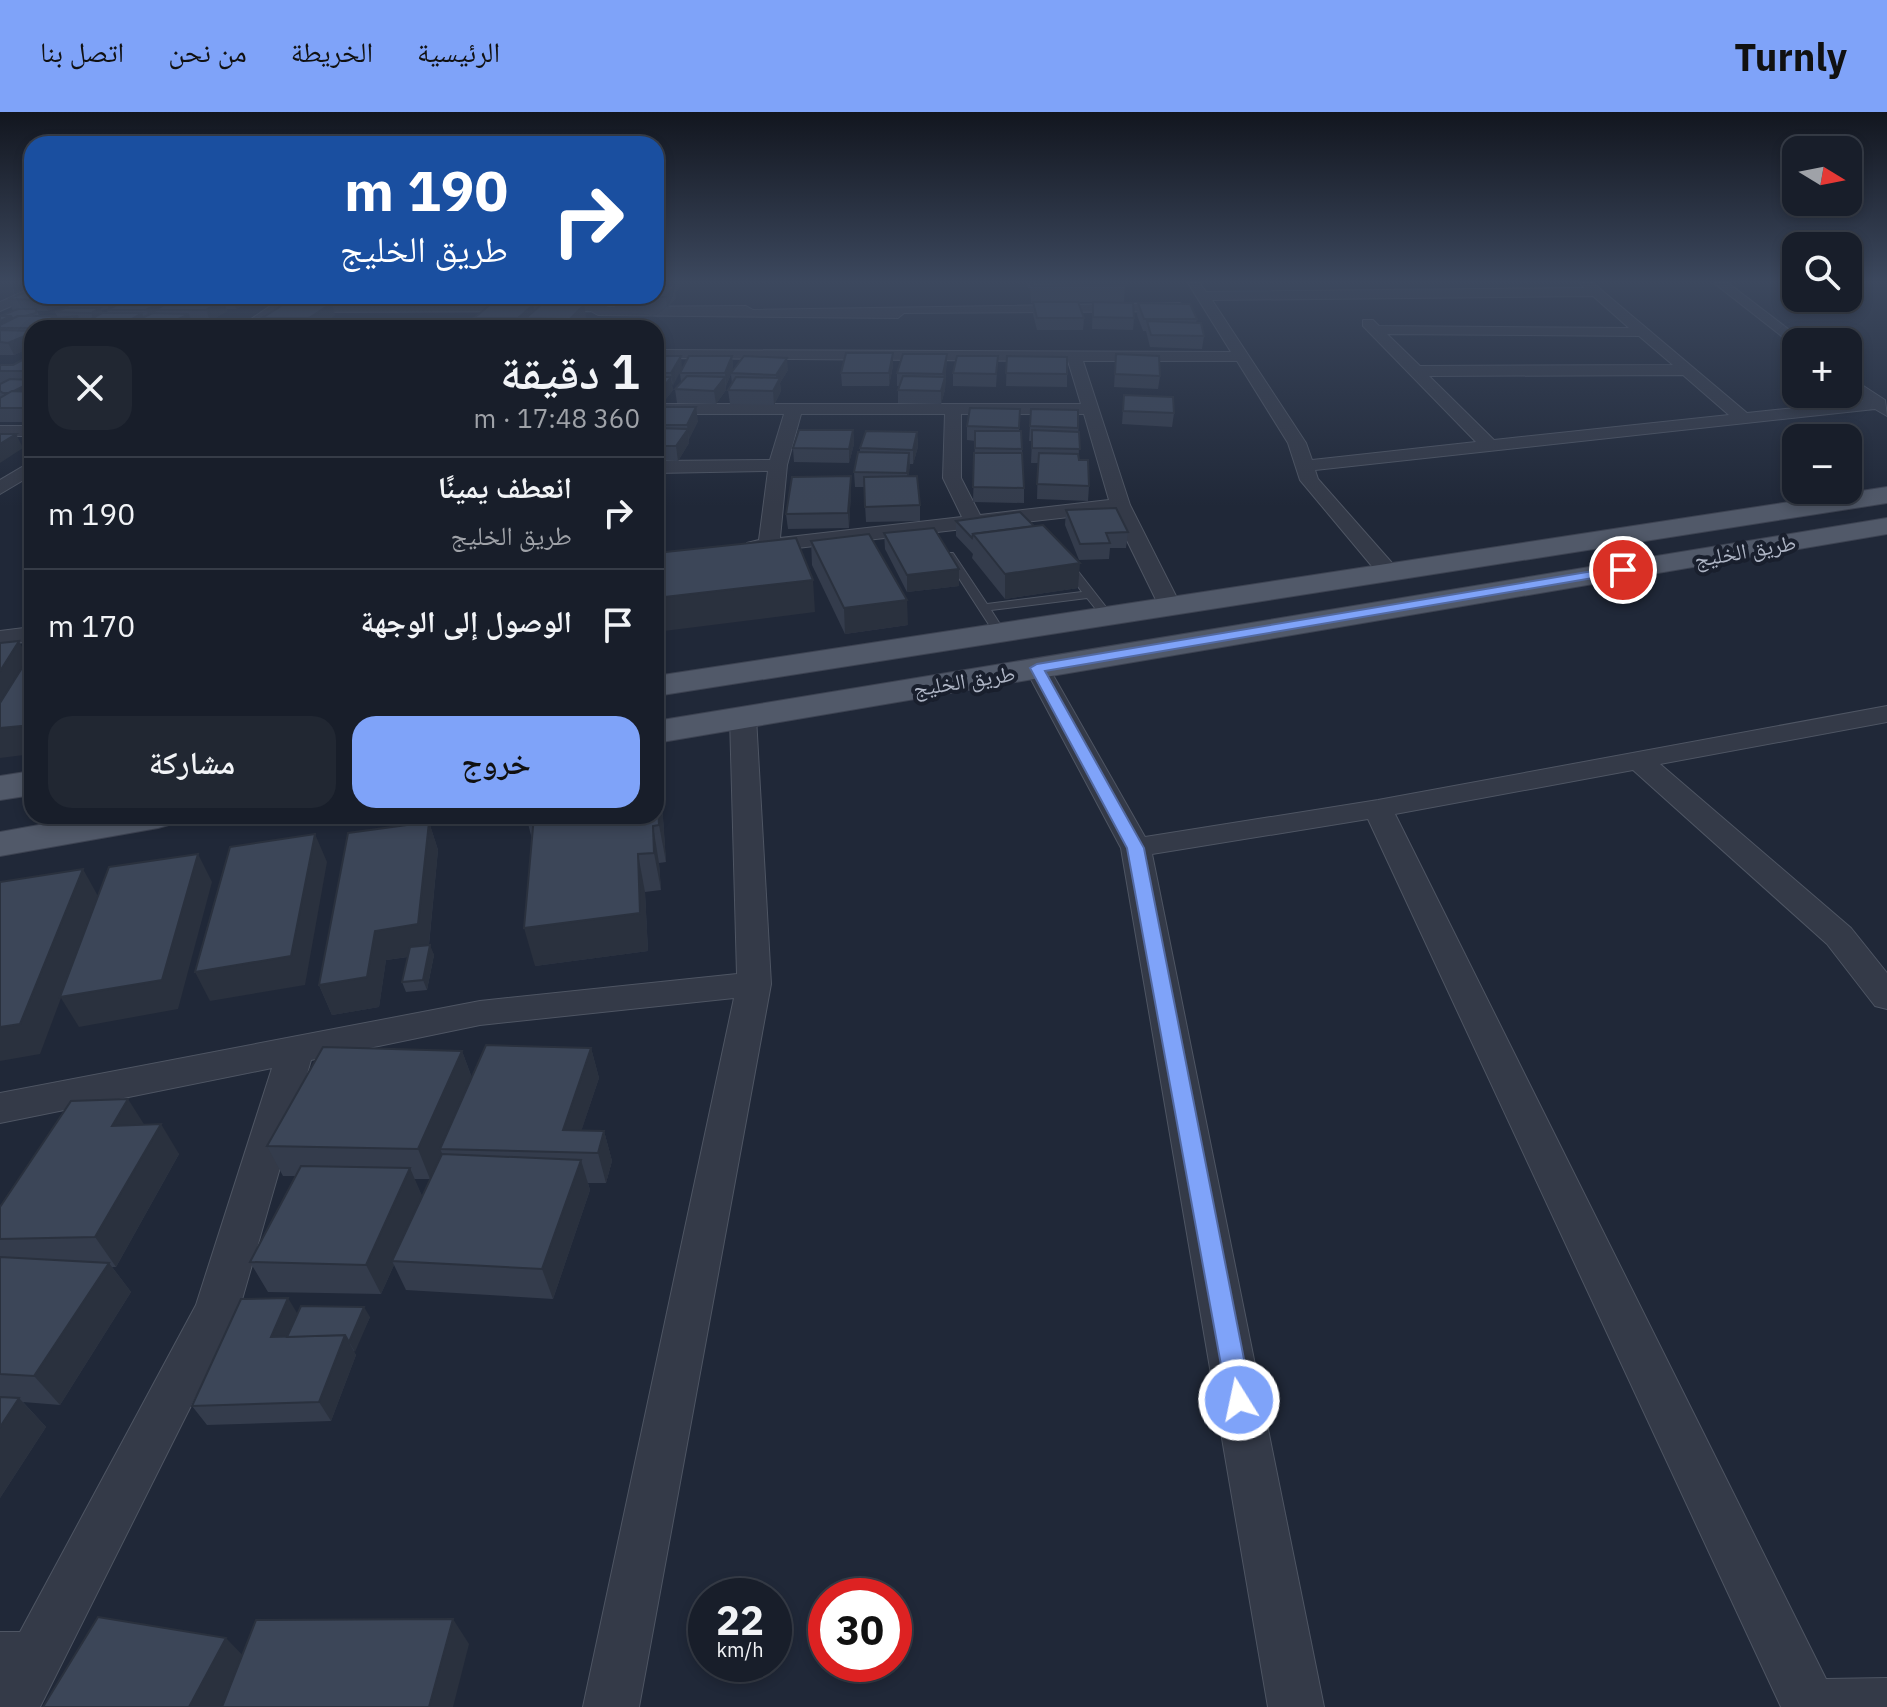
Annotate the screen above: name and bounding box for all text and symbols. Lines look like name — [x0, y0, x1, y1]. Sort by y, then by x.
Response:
text: Turnly — [1734, 32, 1847, 81]
text: اتصل بنا — [40, 33, 124, 70]
text: من نحن — [168, 33, 247, 70]
text: الخريطة — [291, 33, 373, 70]
text: الرئيسية — [417, 33, 500, 70]
north arrow — [1782, 136, 1862, 216]
map controls — [1782, 136, 1862, 504]
text: 190 m — [344, 154, 508, 226]
icon: right — [536, 168, 640, 272]
text: طريق الخليج — [340, 225, 508, 272]
button: search — [1782, 232, 1862, 312]
button: + — [1782, 328, 1862, 408]
text: 1 دقيقة — [500, 340, 640, 402]
button: close — [48, 346, 132, 430]
text: 360 m · 17:48 — [474, 401, 640, 435]
button: − — [1782, 424, 1862, 504]
text: انعطف يمينًا — [438, 467, 572, 506]
icon: right — [596, 491, 640, 535]
text: 190 m — [48, 494, 135, 533]
text: طريق الخليج — [451, 518, 572, 552]
street label: طريق الخليج — [1692, 527, 1798, 573]
pin — [1589, 536, 1657, 604]
icon: arrive — [1601, 548, 1645, 592]
text: الوصول إلى الوجهة — [361, 601, 572, 640]
icon: arrive — [596, 603, 640, 647]
text: 170 m — [48, 606, 135, 645]
street label: طريق الخليج — [911, 658, 1017, 702]
button: مشاركة — [48, 716, 336, 808]
button: خروج — [352, 716, 640, 808]
position arrow — [1197, 1358, 1281, 1442]
speed limit sign: 30 — [808, 1578, 912, 1682]
text: 22 — [716, 1594, 764, 1646]
text: km/h — [716, 1636, 764, 1663]

